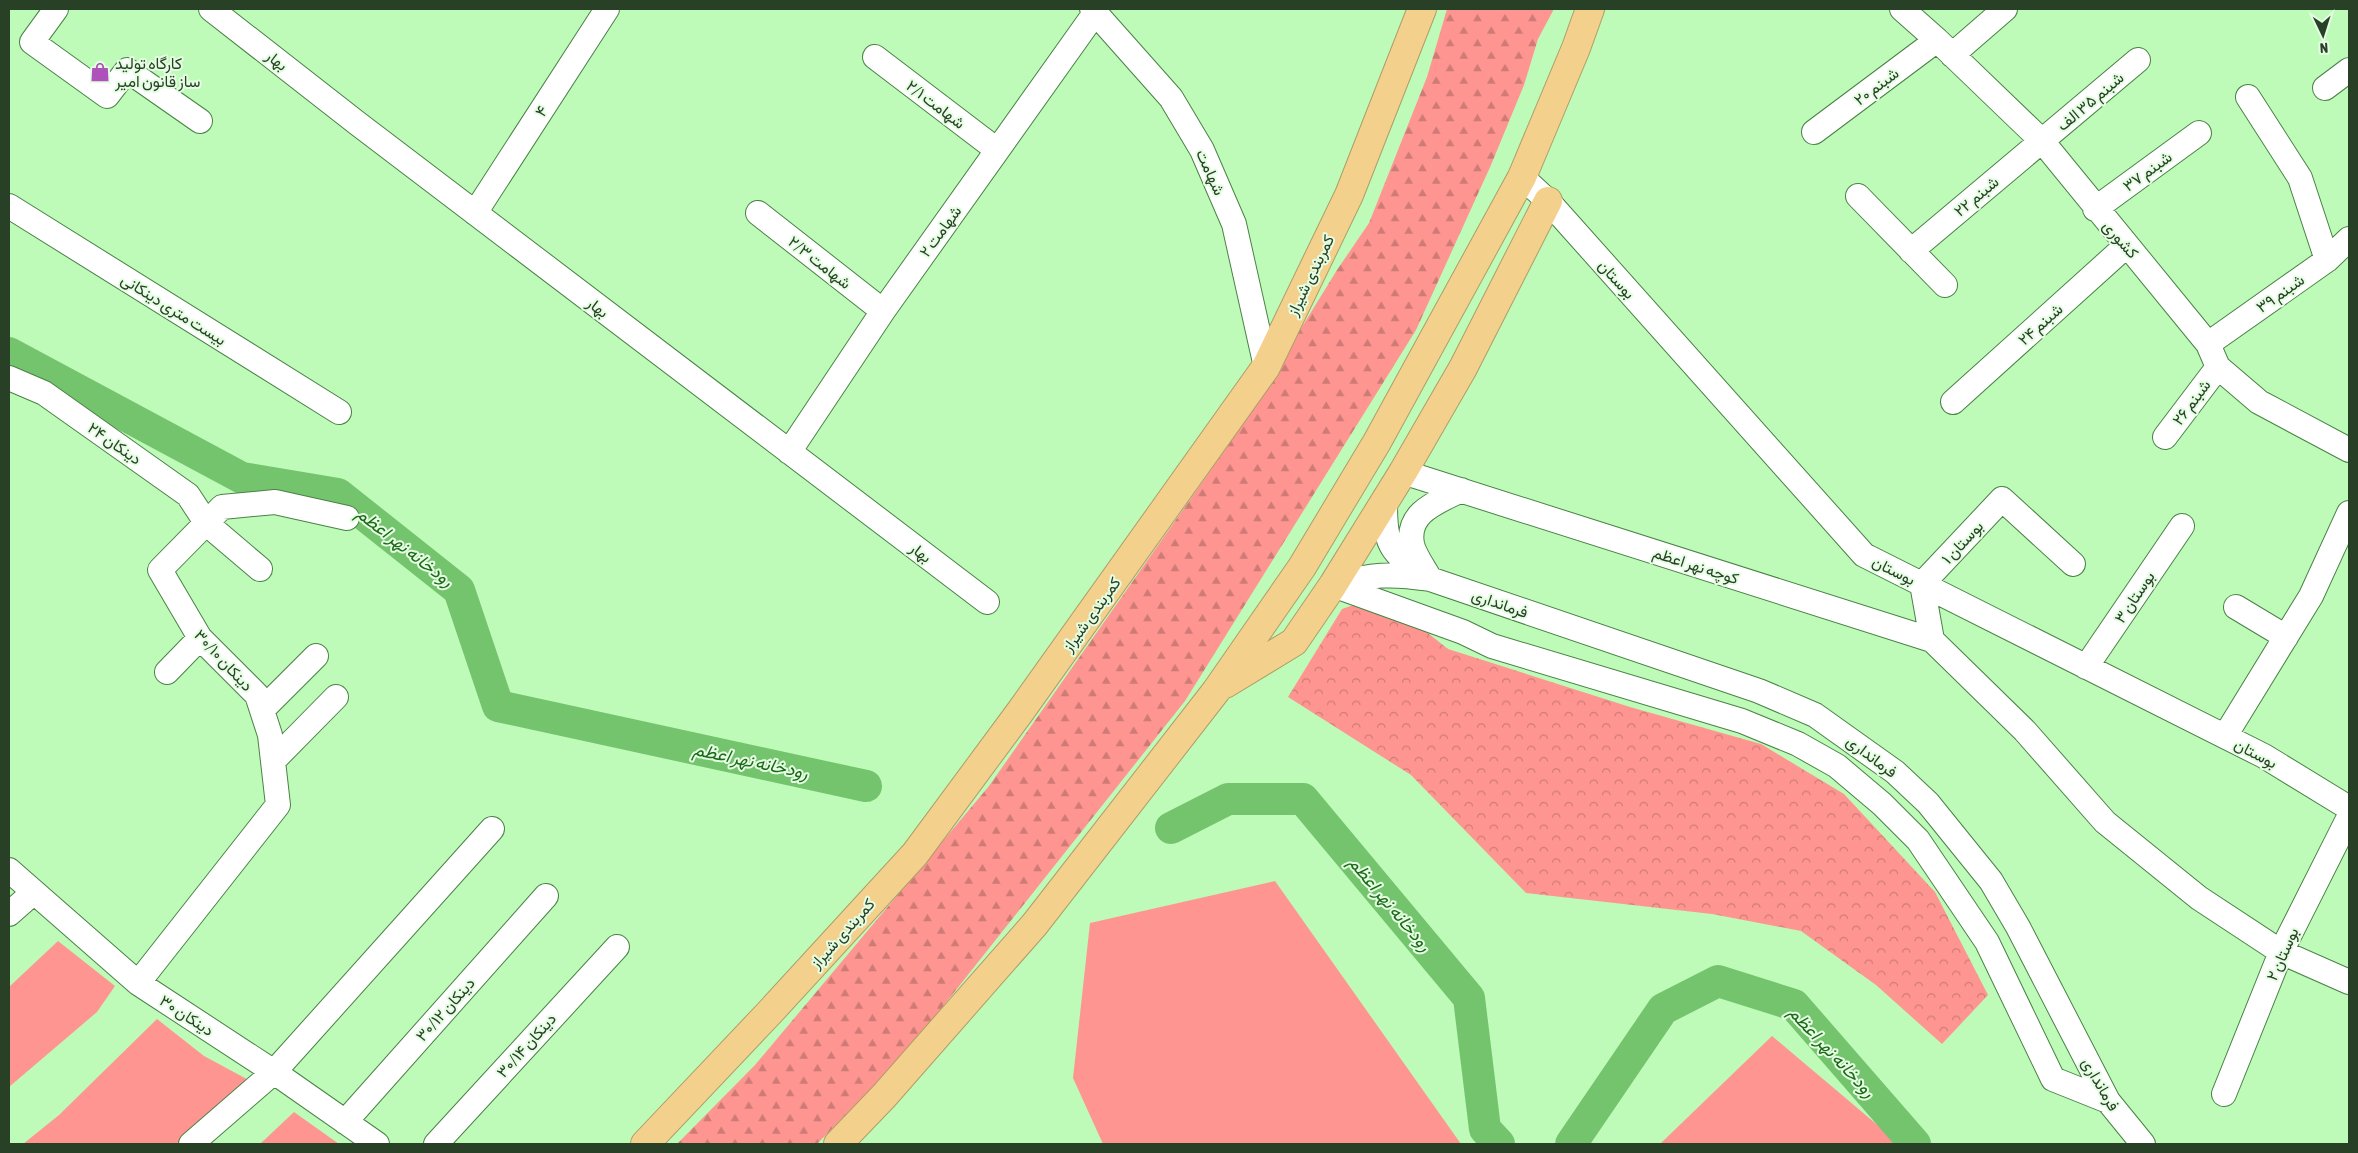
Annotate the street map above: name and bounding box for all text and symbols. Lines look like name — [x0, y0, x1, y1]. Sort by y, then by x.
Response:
north arrow — [2298, 10, 2348, 60]
text: N — [2319, 40, 2329, 56]
street label: بهار — [261, 45, 291, 76]
place label: کارگاه تولید ساز قانون امیر — [114, 54, 200, 92]
shop icon: کارگاه تولید ساز قانون امیر — [89, 61, 111, 83]
street label: ۲۰ شبنم — [1850, 63, 1903, 110]
street label: شبنم ۳۵ الف — [2053, 68, 2128, 136]
street label: ۲/۱ شهامت — [902, 76, 969, 133]
street label: ۴ — [531, 102, 551, 120]
street label: شهامت — [1191, 146, 1229, 198]
street label: ۳۷ شبنم — [2119, 147, 2176, 196]
street label: ۲۲ شبنم — [1950, 172, 2003, 221]
street label: ۲ شهامت — [915, 202, 966, 261]
street label: کشوری — [2098, 216, 2142, 263]
street label: ۲/۳ شهامت — [784, 232, 855, 294]
street label: کمربندی شیراز — [1282, 232, 1339, 320]
street label: بوستان — [1594, 256, 1639, 303]
street label: بیست متری دینکانی — [117, 269, 230, 350]
street label: ۳۹ شبنم — [2253, 270, 2308, 318]
street label: بهار — [582, 292, 612, 323]
street label: ۲۴ شبنم — [2014, 299, 2067, 350]
street label: ۲۶ شبنم — [2168, 376, 2215, 429]
street label: ۲۴ دینکان — [84, 418, 145, 469]
water label: رودخانه نهر اعظم — [351, 502, 458, 592]
street label: ۱ بوستان — [1938, 517, 1988, 569]
street label: بهار — [905, 537, 935, 568]
street label: کوچه نهر اعظم — [1650, 543, 1741, 590]
street label: بوستان — [1869, 552, 1918, 590]
street label: ۳ بوستان — [2110, 568, 2159, 627]
street label: کمربندی شیراز — [1057, 573, 1126, 657]
street label: فرمانداری — [1469, 585, 1531, 623]
street label: ۳۰/۱۰ دینکان — [190, 626, 257, 695]
street label: فرمانداری — [1842, 731, 1901, 782]
street label: بوستان — [2231, 734, 2280, 773]
water label: رودخانه نهر اعظم — [690, 738, 810, 785]
water label: رودخانه نهر اعظم — [1343, 851, 1436, 956]
street label: کمربندی شیراز — [805, 895, 879, 974]
street label: ۲ بوستان — [2262, 925, 2303, 984]
street label: ۳۰/۱۲ دینکان — [412, 974, 479, 1045]
street label: ۳۰ دینکان — [156, 991, 217, 1040]
water label: رودخانه نهر اعظم — [1783, 1001, 1880, 1103]
street label: ۳۰/۱۴ دینکان — [493, 1009, 560, 1081]
street label: فرمانداری — [2077, 1054, 2123, 1115]

